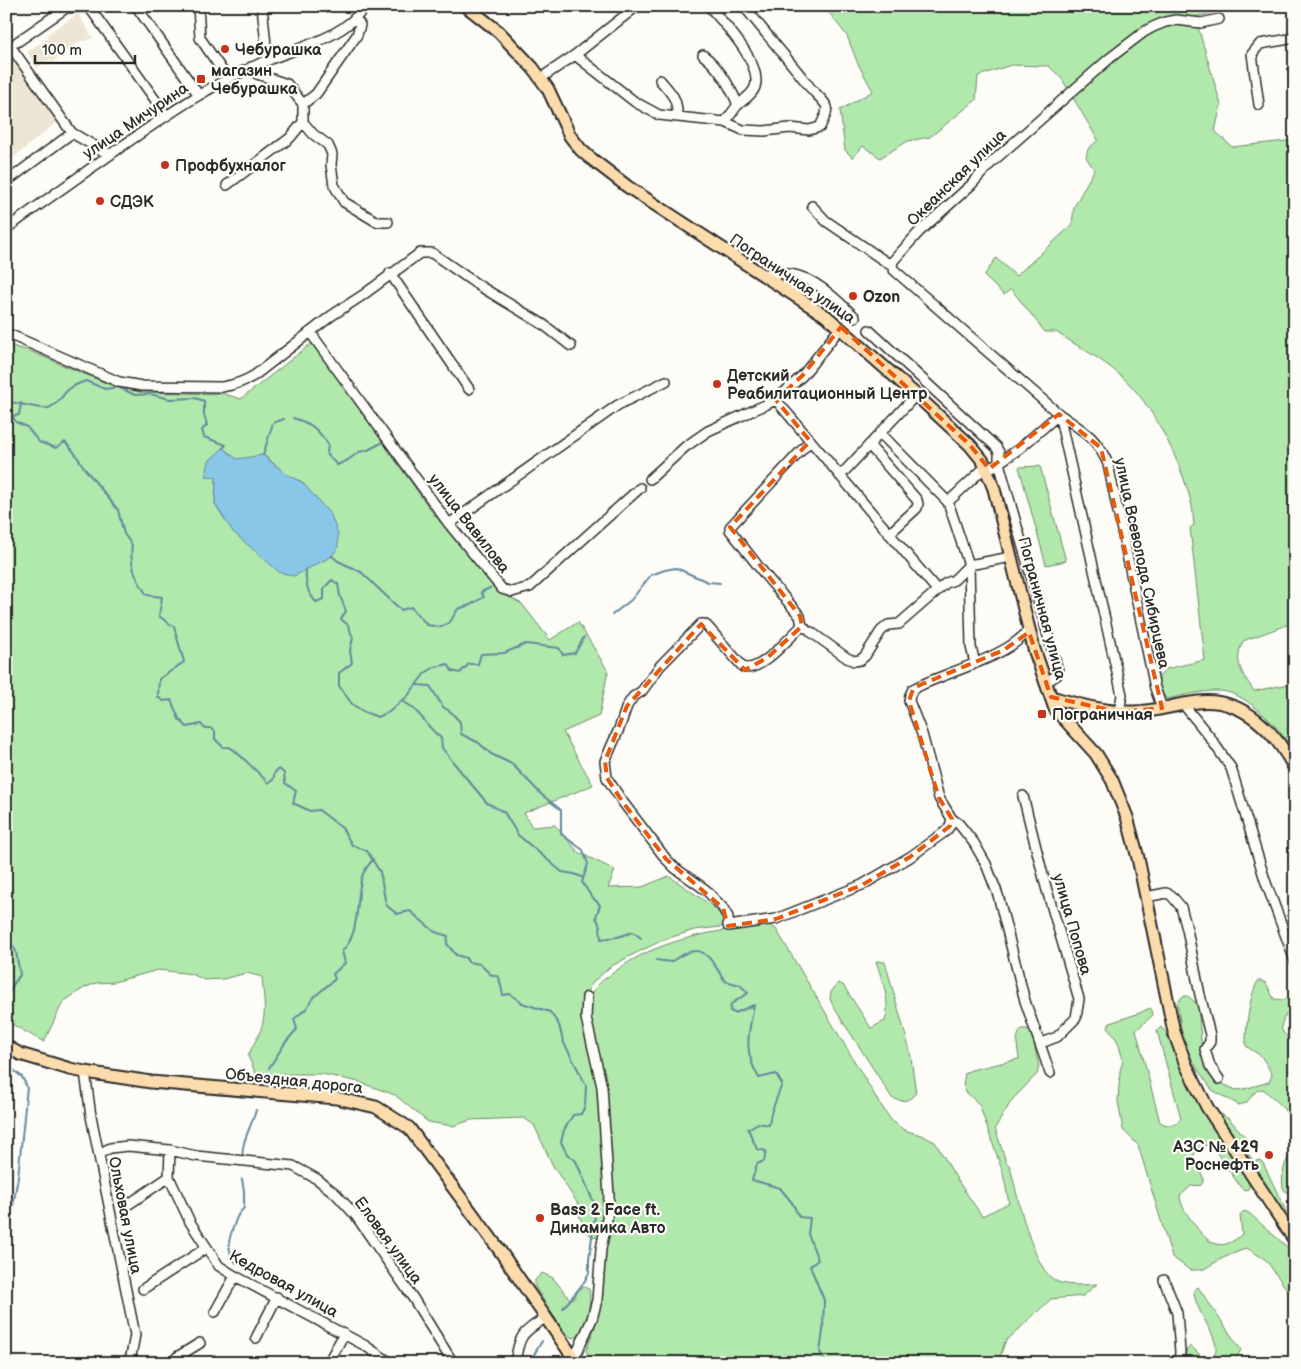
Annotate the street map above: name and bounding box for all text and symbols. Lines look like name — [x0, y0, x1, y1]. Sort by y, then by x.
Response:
scale bar — [35, 32, 135, 64]
text: 100 m — [42, 41, 82, 60]
place label: Чебурашка — [235, 41, 322, 60]
marker: Чебурашка — [219, 43, 231, 55]
place label: магазин Чебурашка — [211, 62, 298, 99]
marker: магазин Чебурашка — [195, 73, 207, 85]
street label: улица Мичурина — [80, 79, 193, 164]
street label: Океанская улица — [904, 126, 1011, 230]
place label: Профбухналог — [175, 157, 286, 176]
marker: Профбухналог — [159, 159, 171, 171]
place label: СДЭК — [110, 193, 154, 212]
marker: СДЭК — [94, 195, 106, 207]
street label: Пограничная улица — [726, 230, 859, 329]
place label: Ozon — [863, 288, 900, 307]
marker: Ozon — [847, 290, 859, 302]
place label: Детский Реабилитационный Центр — [727, 367, 928, 404]
marker: Детский Реабилитационный Центр — [711, 378, 723, 390]
street label: улица Всеволода Сибирцева — [1110, 456, 1173, 671]
street label: улица Вавилова — [424, 470, 514, 578]
street label: Пограничная улица — [1013, 535, 1070, 683]
place label: Пограничная — [1052, 706, 1153, 725]
marker: Пограничная — [1036, 708, 1048, 720]
street label: улица Попова — [1048, 872, 1095, 978]
street label: Объездная дорога — [224, 1065, 364, 1098]
place label: АЗС № 429 Роснефть — [1172, 1138, 1260, 1175]
marker: АЗС № 429 Роснефть — [1263, 1149, 1275, 1161]
street label: Ольховая улица — [104, 1155, 145, 1276]
street label: Еловая улица — [350, 1194, 426, 1289]
place label: Bass 2 Face ft. Динамика Авто — [550, 1201, 666, 1238]
marker: Bass 2 Face ft. Динамика Авто — [534, 1212, 546, 1224]
street label: Кедровая улица — [225, 1247, 342, 1322]

